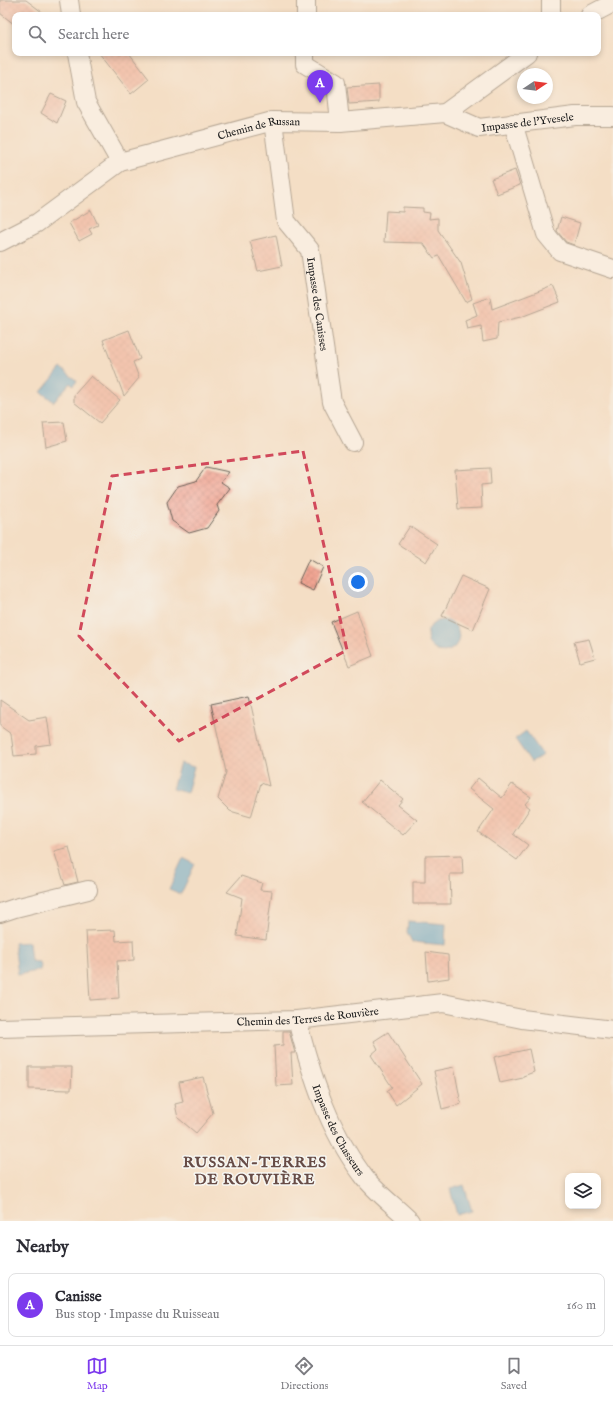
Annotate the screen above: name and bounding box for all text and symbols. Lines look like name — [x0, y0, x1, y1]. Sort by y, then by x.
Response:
search box — [12, 12, 601, 56]
icon: search — [26, 23, 48, 45]
text: Search here — [58, 25, 129, 44]
north arrow — [517, 68, 553, 104]
pin: A — [307, 70, 333, 103]
street label: Impasse de l'Yvesele — [481, 110, 574, 136]
street label: Chemin de Russan — [216, 114, 300, 144]
street label: Impasse des Canisses — [303, 256, 331, 352]
your location — [348, 572, 368, 592]
street label: Chemin des Terres de Rouvière — [236, 1005, 380, 1030]
street label: Impasse des Chasseurs — [309, 1083, 367, 1179]
district label: RUSSAN-TERRES DE ROUVIÈRE — [183, 1153, 327, 1189]
map controls — [565, 1173, 601, 1209]
button: layers — [565, 1173, 601, 1209]
text: Nearby — [16, 1237, 69, 1258]
text: Canisse — [55, 1287, 102, 1306]
text: A — [26, 1297, 34, 1314]
text: 160 m — [566, 1297, 596, 1314]
text: Bus stop · Impasse du Ruisseau — [55, 1306, 220, 1323]
tab: Map — [86, 1355, 108, 1393]
tab: Directions — [281, 1355, 328, 1393]
tab: Saved — [501, 1355, 527, 1393]

